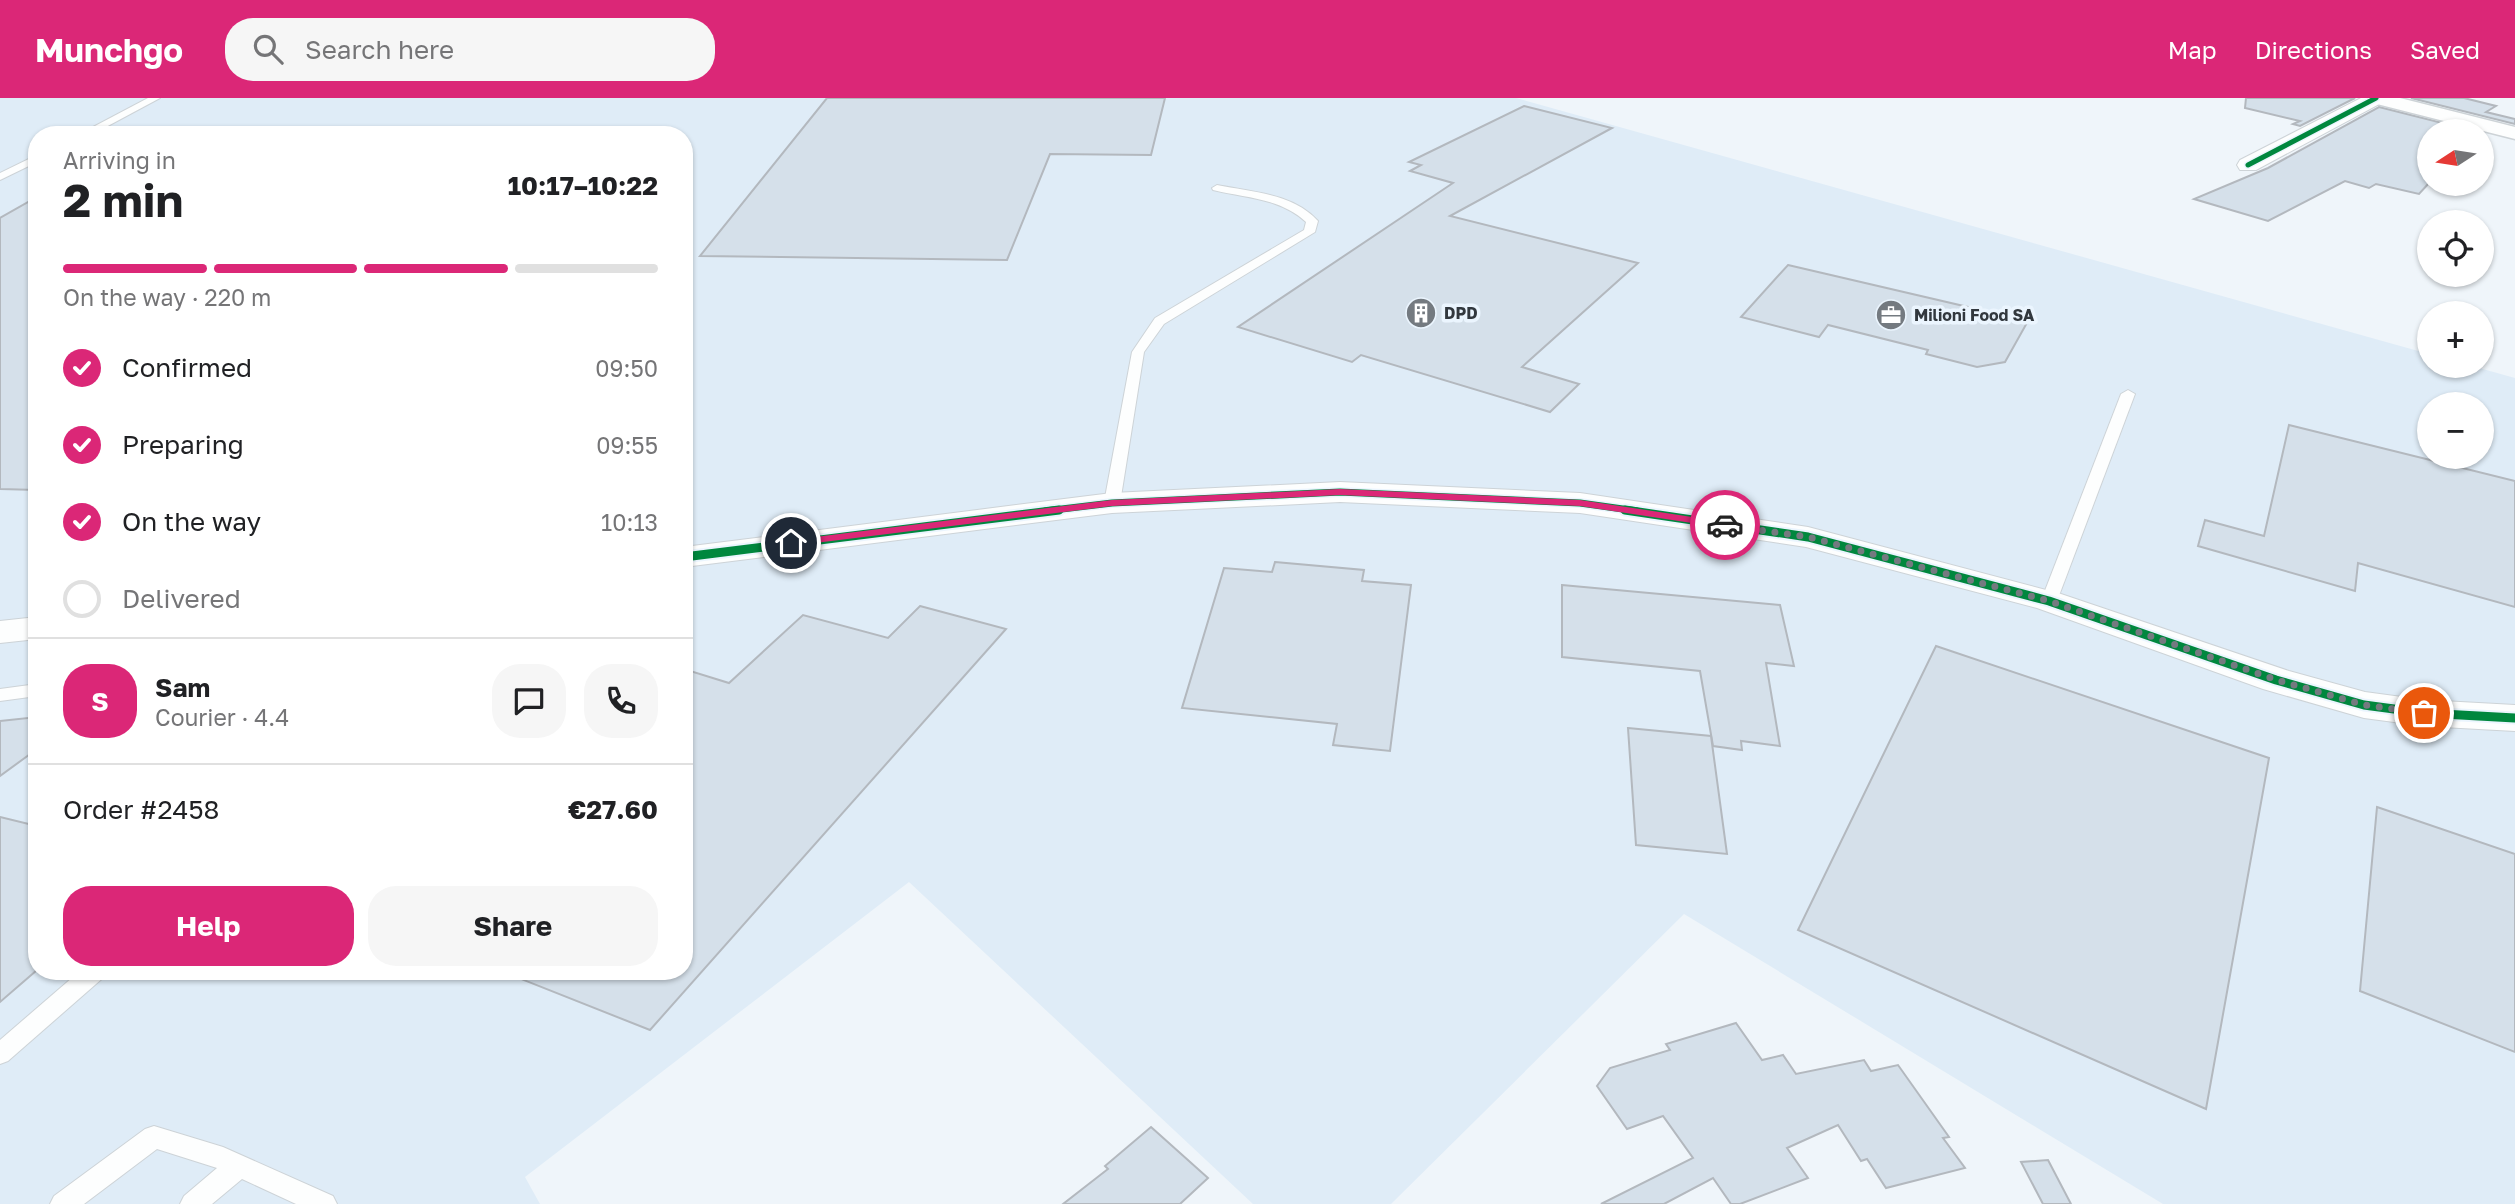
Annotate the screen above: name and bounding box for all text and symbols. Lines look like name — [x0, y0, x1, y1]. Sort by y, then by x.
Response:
search box — [225, 18, 715, 81]
text: Munchgo — [35, 30, 183, 69]
icon: search — [249, 30, 287, 68]
text: Search here — [305, 34, 454, 65]
text: Map — [2168, 35, 2217, 64]
text: Directions — [2255, 35, 2372, 64]
text: Saved — [2410, 35, 2480, 64]
north arrow — [2417, 119, 2494, 196]
map controls — [2417, 119, 2494, 469]
text: Arriving in — [63, 146, 176, 174]
text: 10:17–10:22 — [508, 170, 658, 201]
text: 2 min — [63, 172, 183, 227]
button: locate — [2417, 210, 2494, 287]
text: On the way · 220 m — [63, 283, 271, 311]
building icon: DPD — [1404, 296, 1438, 330]
office icon: Milioni Food SA — [1874, 298, 1908, 332]
button: + — [2417, 301, 2494, 378]
place label: DPD — [1444, 303, 1478, 323]
place label: Milioni Food SA — [1914, 305, 2035, 325]
icon: check — [63, 349, 101, 387]
text: Confirmed — [122, 352, 252, 383]
text: 09:50 — [595, 354, 658, 382]
button: − — [2417, 392, 2494, 469]
icon: check — [63, 426, 101, 464]
text: Preparing — [122, 429, 244, 460]
text: 09:55 — [596, 431, 658, 459]
courier — [1690, 490, 1760, 560]
icon: check — [63, 503, 101, 541]
text: On the way — [122, 506, 261, 537]
icon: car — [1706, 506, 1744, 544]
text: 10:13 — [601, 508, 658, 536]
pin — [761, 513, 821, 573]
icon: home — [772, 524, 810, 562]
text: Delivered — [122, 583, 241, 614]
button: chat — [492, 664, 566, 738]
button: phone — [584, 664, 658, 738]
text: Sam — [155, 672, 210, 703]
pin — [2394, 683, 2454, 743]
text: S — [91, 686, 109, 717]
icon: bag — [2405, 694, 2443, 732]
text: Courier · 4.4 — [155, 703, 289, 731]
text: Order #2458 — [63, 794, 219, 825]
text: €27.60 — [568, 794, 658, 825]
button: Help — [63, 886, 354, 966]
button: Share — [368, 886, 658, 966]

